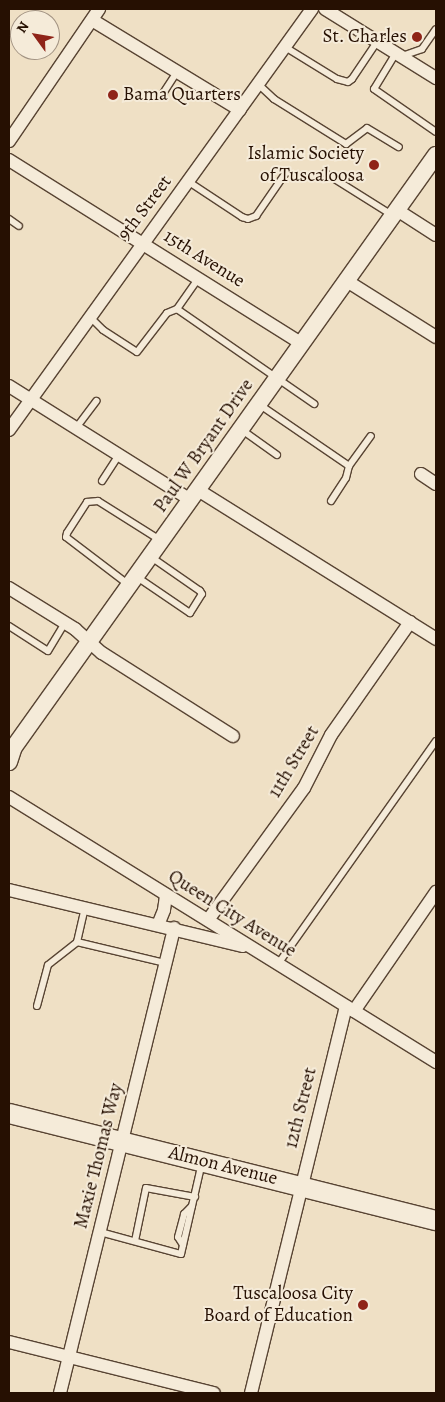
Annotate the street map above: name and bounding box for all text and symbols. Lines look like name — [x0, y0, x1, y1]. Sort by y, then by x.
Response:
north arrow — [10, 10, 60, 60]
text: N — [12, 18, 33, 37]
place label: St. Charles — [322, 26, 407, 48]
marker: St. Charles — [411, 31, 423, 43]
place label: Bama Quarters — [123, 84, 241, 106]
marker: Bama Quarters — [107, 89, 119, 101]
place label: Islamic Society of Tuscaloosa — [248, 143, 364, 187]
marker: Islamic Society of Tuscaloosa — [368, 159, 380, 171]
street label: 9th Street — [113, 171, 177, 245]
street label: 15th Avenue — [159, 225, 249, 293]
street label: Paul W Bryant Drive — [149, 375, 259, 517]
street label: 11th Street — [264, 722, 324, 802]
street label: Queen City Avenue — [164, 865, 300, 963]
street label: 12th Street — [280, 1065, 322, 1151]
street label: Maxie Thomas Way — [70, 1081, 128, 1231]
street label: Almon Avenue — [166, 1141, 280, 1191]
place label: Tuscaloosa City Board of Education — [204, 1283, 353, 1327]
marker: Tuscaloosa City Board of Education — [357, 1299, 369, 1311]

